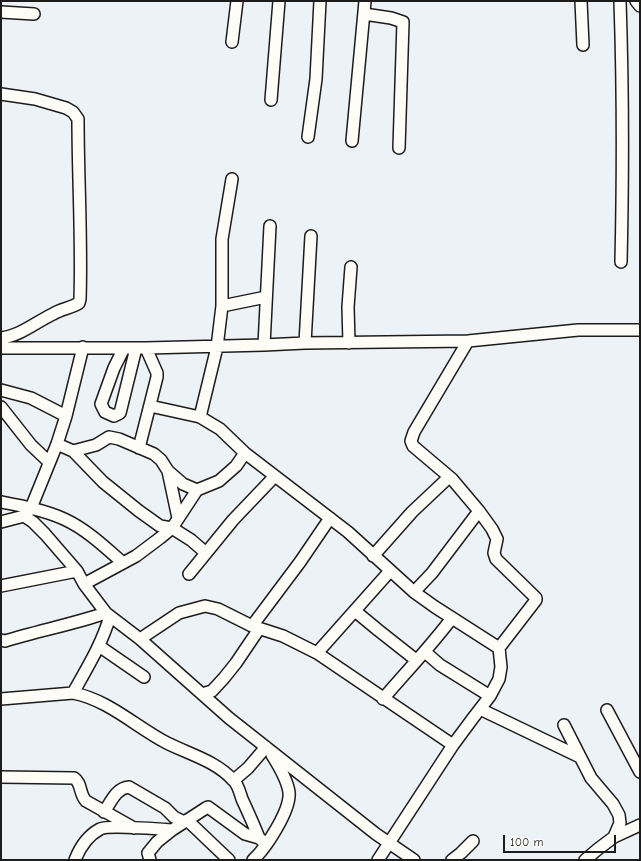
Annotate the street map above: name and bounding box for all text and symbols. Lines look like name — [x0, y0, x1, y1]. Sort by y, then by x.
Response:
scale bar — [505, 827, 618, 853]
text: 100 m — [510, 835, 543, 849]

